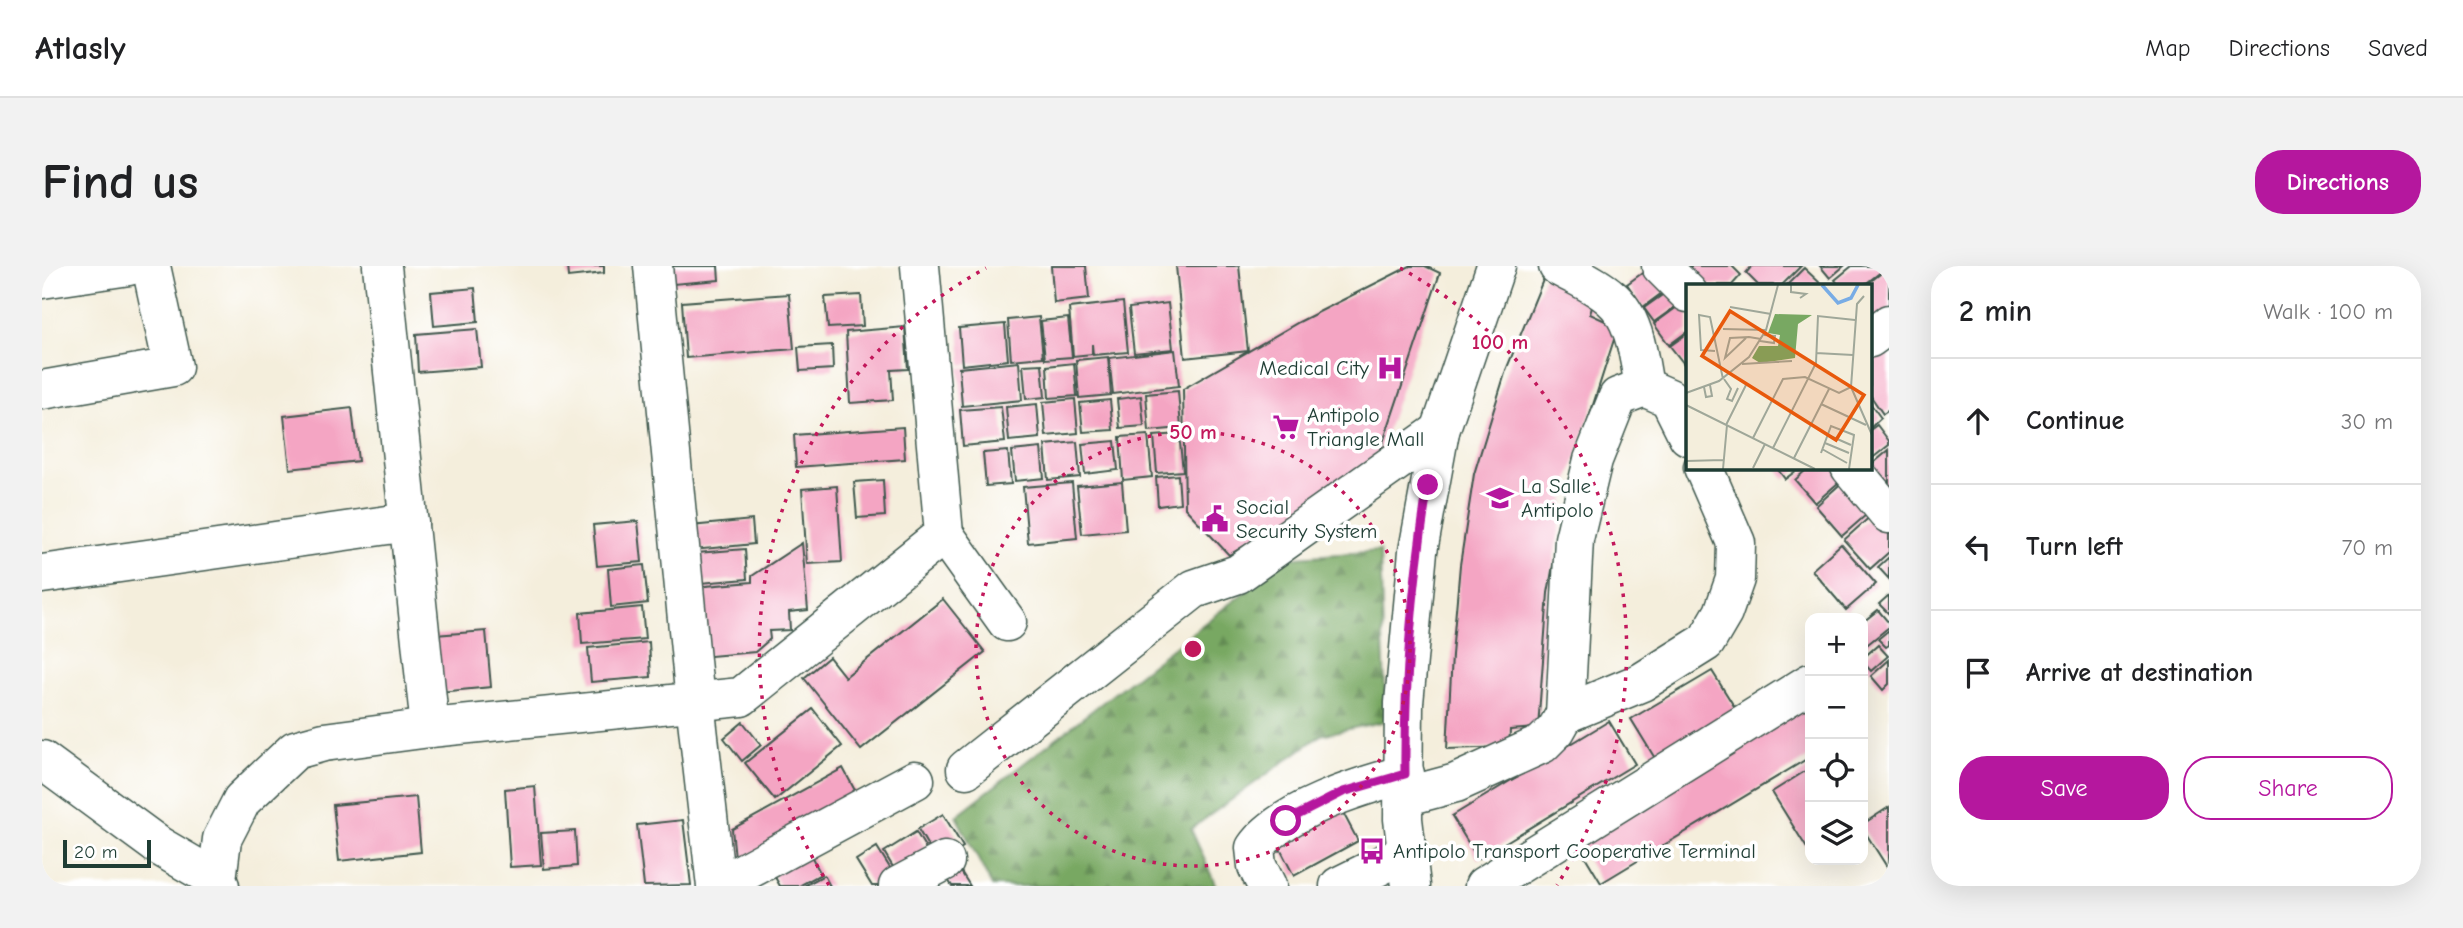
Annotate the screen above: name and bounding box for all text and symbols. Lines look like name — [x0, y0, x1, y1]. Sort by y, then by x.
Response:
text: Atlasly — [35, 29, 126, 67]
text: Map — [2145, 34, 2191, 62]
text: Directions — [2229, 34, 2330, 62]
text: Saved — [2368, 34, 2428, 62]
button: Directions — [2255, 150, 2421, 214]
text: Find us — [42, 154, 198, 210]
inset map — [1686, 284, 1871, 469]
text: 2 min — [1959, 294, 2032, 329]
text: Walk · 100 m — [2263, 298, 2393, 325]
text: 100 m — [1472, 330, 1528, 354]
hospital icon: Medical City — [1375, 353, 1405, 383]
place label: Medical City — [1259, 356, 1370, 380]
icon: ahead — [1959, 402, 1997, 440]
place label: Antipolo Triangle Mall — [1307, 403, 1424, 451]
text: Continue — [2026, 406, 2124, 436]
text: 30 m — [2341, 408, 2393, 435]
supermarket icon: Antipolo Triangle Mall — [1271, 412, 1301, 442]
text: 50 m — [1169, 420, 1217, 444]
route end — [1412, 469, 1443, 500]
place label: La Salle Antipolo — [1521, 474, 1594, 522]
school or university icon: La Salle Antipolo — [1485, 483, 1515, 513]
place label: Social Security System — [1236, 495, 1377, 543]
public building icon: Social Security System — [1200, 504, 1230, 534]
icon: left — [1959, 528, 1997, 566]
text: Turn left — [2026, 532, 2123, 562]
text: 70 m — [2341, 534, 2393, 561]
map controls — [1805, 613, 1868, 865]
button: + — [1805, 613, 1868, 676]
centre of rings — [1181, 637, 1205, 661]
icon: arrive — [1959, 654, 1997, 692]
text: Arrive at destination — [2026, 658, 2253, 688]
button: − — [1805, 676, 1868, 739]
button: locate — [1805, 739, 1868, 802]
button: Save — [1959, 756, 2169, 820]
button: Share — [2183, 756, 2393, 820]
button: layers — [1805, 802, 1868, 865]
route start — [1270, 805, 1301, 836]
bus stop icon: Antipolo Transport Cooperative Terminal — [1357, 836, 1387, 866]
scale bar — [63, 837, 150, 869]
place label: Antipolo Transport Cooperative Terminal — [1393, 839, 1756, 863]
text: 20 m — [74, 841, 118, 863]

